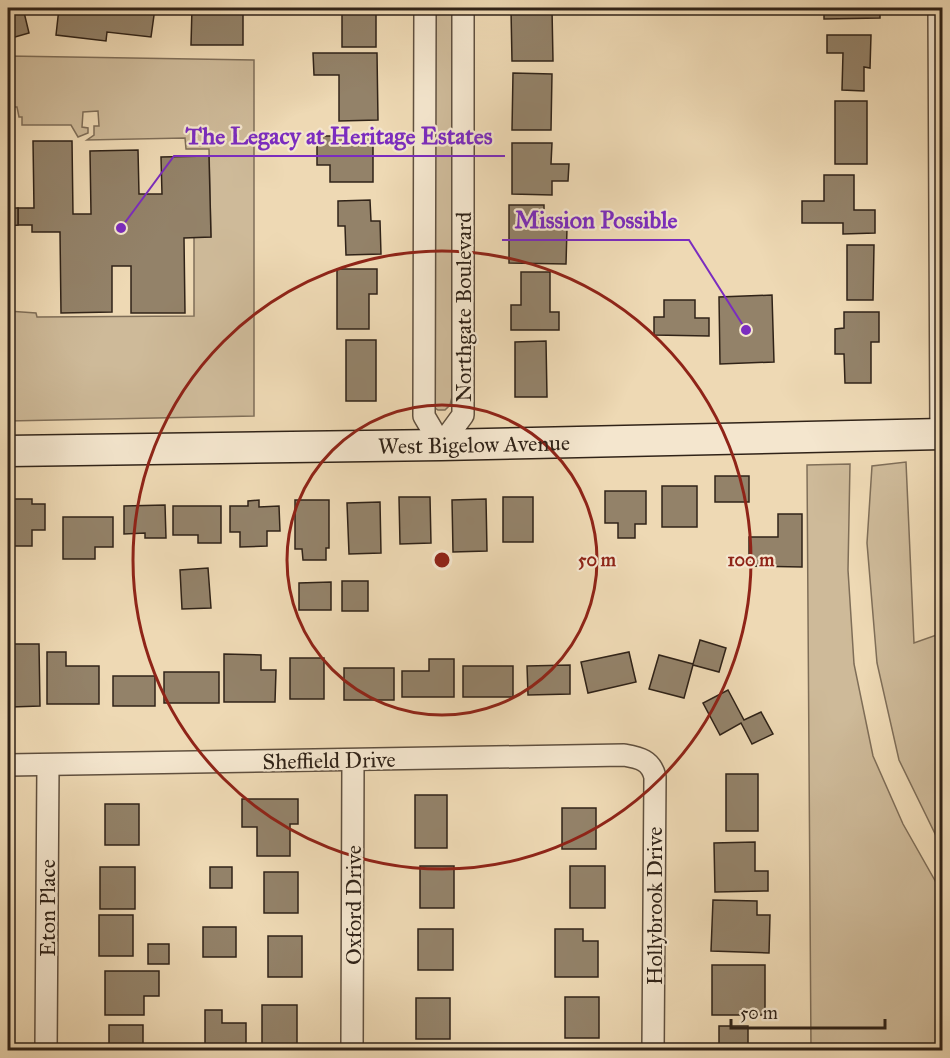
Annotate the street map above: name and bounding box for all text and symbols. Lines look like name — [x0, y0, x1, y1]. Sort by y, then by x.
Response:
callout: The Legacy at Heritage Estates — [174, 114, 505, 156]
text: The Legacy at Heritage Estates — [184, 121, 493, 151]
callout: Mission Possible — [502, 198, 689, 240]
text: Mission Possible — [514, 205, 678, 235]
street label: Northgate Boulevard — [450, 212, 477, 402]
street label: West Bigelow Avenue — [378, 429, 570, 460]
text: 50 m — [578, 549, 617, 571]
text: 100 m — [728, 549, 775, 571]
centre of rings — [432, 550, 452, 570]
street label: Sheffield Drive — [262, 746, 396, 775]
street label: Hollybrook Drive — [641, 827, 668, 985]
street label: Oxford Drive — [340, 845, 367, 965]
street label: Eton Place — [34, 859, 61, 957]
scale bar — [731, 992, 886, 1030]
text: 50 m — [740, 1002, 778, 1024]

